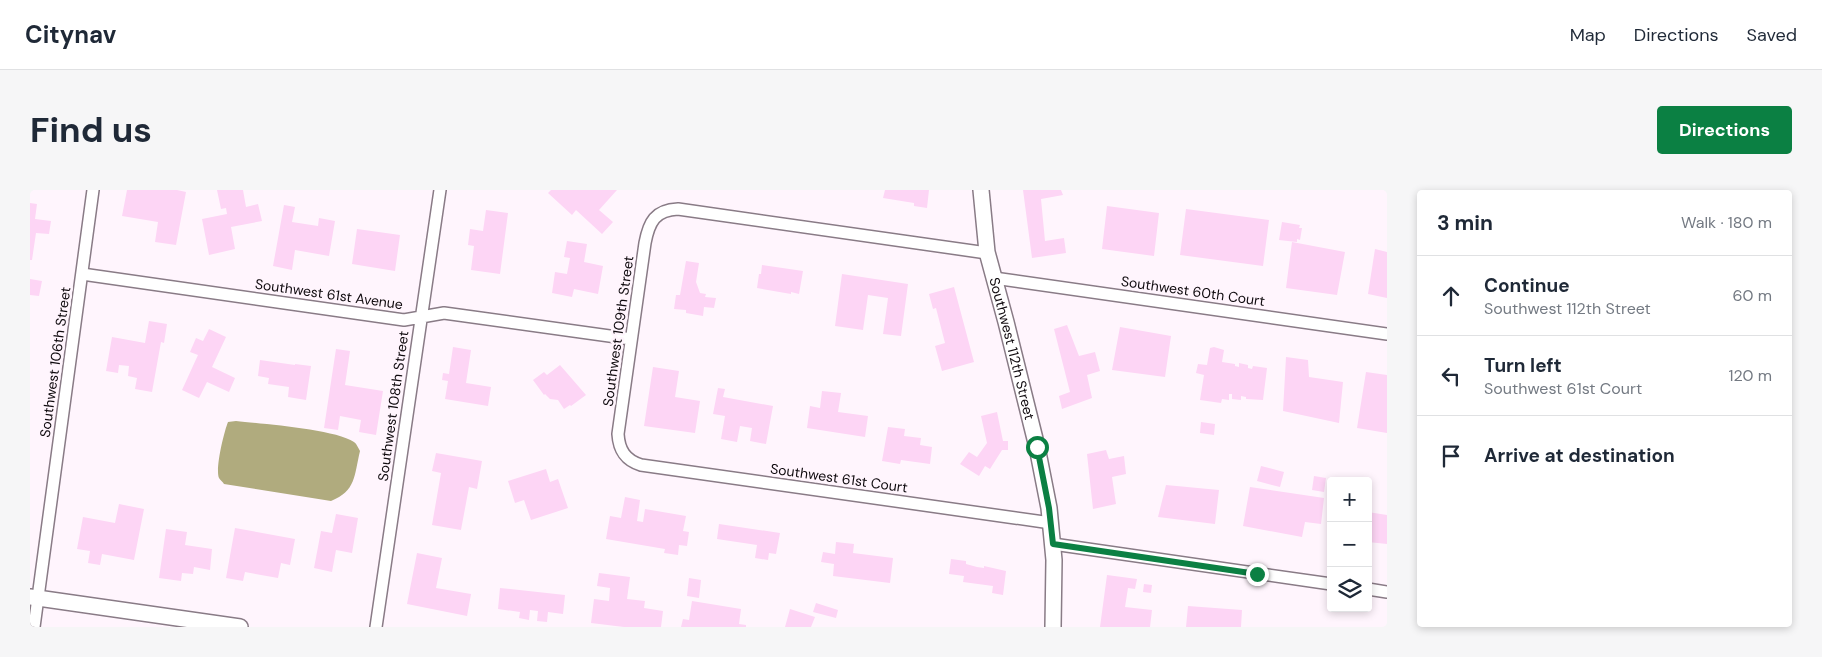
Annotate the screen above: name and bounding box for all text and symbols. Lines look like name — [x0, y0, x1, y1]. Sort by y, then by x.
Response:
text: Citynav — [25, 19, 116, 50]
text: Map — [1570, 23, 1606, 47]
text: Directions — [1634, 23, 1719, 47]
text: Saved — [1747, 23, 1797, 47]
button: Directions — [1657, 106, 1792, 154]
text: Find us — [30, 107, 152, 153]
text: 3 min — [1437, 209, 1493, 237]
text: Walk · 180 m — [1681, 212, 1772, 233]
street label: Southwest 109th Street — [599, 255, 637, 407]
street label: Southwest 60th Court — [1120, 272, 1266, 310]
text: Continue — [1484, 273, 1570, 298]
street label: Southwest 61st Avenue — [254, 275, 404, 313]
street label: Southwest 112th Street — [985, 275, 1039, 422]
icon: ahead — [1437, 282, 1465, 310]
text: 60 m — [1732, 285, 1772, 306]
street label: Southwest 106th Street — [36, 286, 74, 438]
text: Southwest 112th Street — [1484, 298, 1651, 319]
street label: Southwest 108th Street — [374, 330, 412, 482]
text: Turn left — [1484, 353, 1562, 378]
icon: left — [1437, 362, 1465, 390]
text: 120 m — [1728, 365, 1772, 386]
text: Southwest 61st Court — [1484, 378, 1642, 399]
route start — [1026, 436, 1049, 459]
icon: arrive — [1437, 442, 1465, 470]
text: Arrive at destination — [1484, 443, 1675, 468]
street label: Southwest 61st Court — [769, 459, 909, 497]
map controls — [1327, 477, 1372, 612]
button: + — [1327, 477, 1372, 522]
button: − — [1327, 522, 1372, 567]
route end — [1246, 563, 1269, 586]
button: layers — [1327, 567, 1372, 612]

